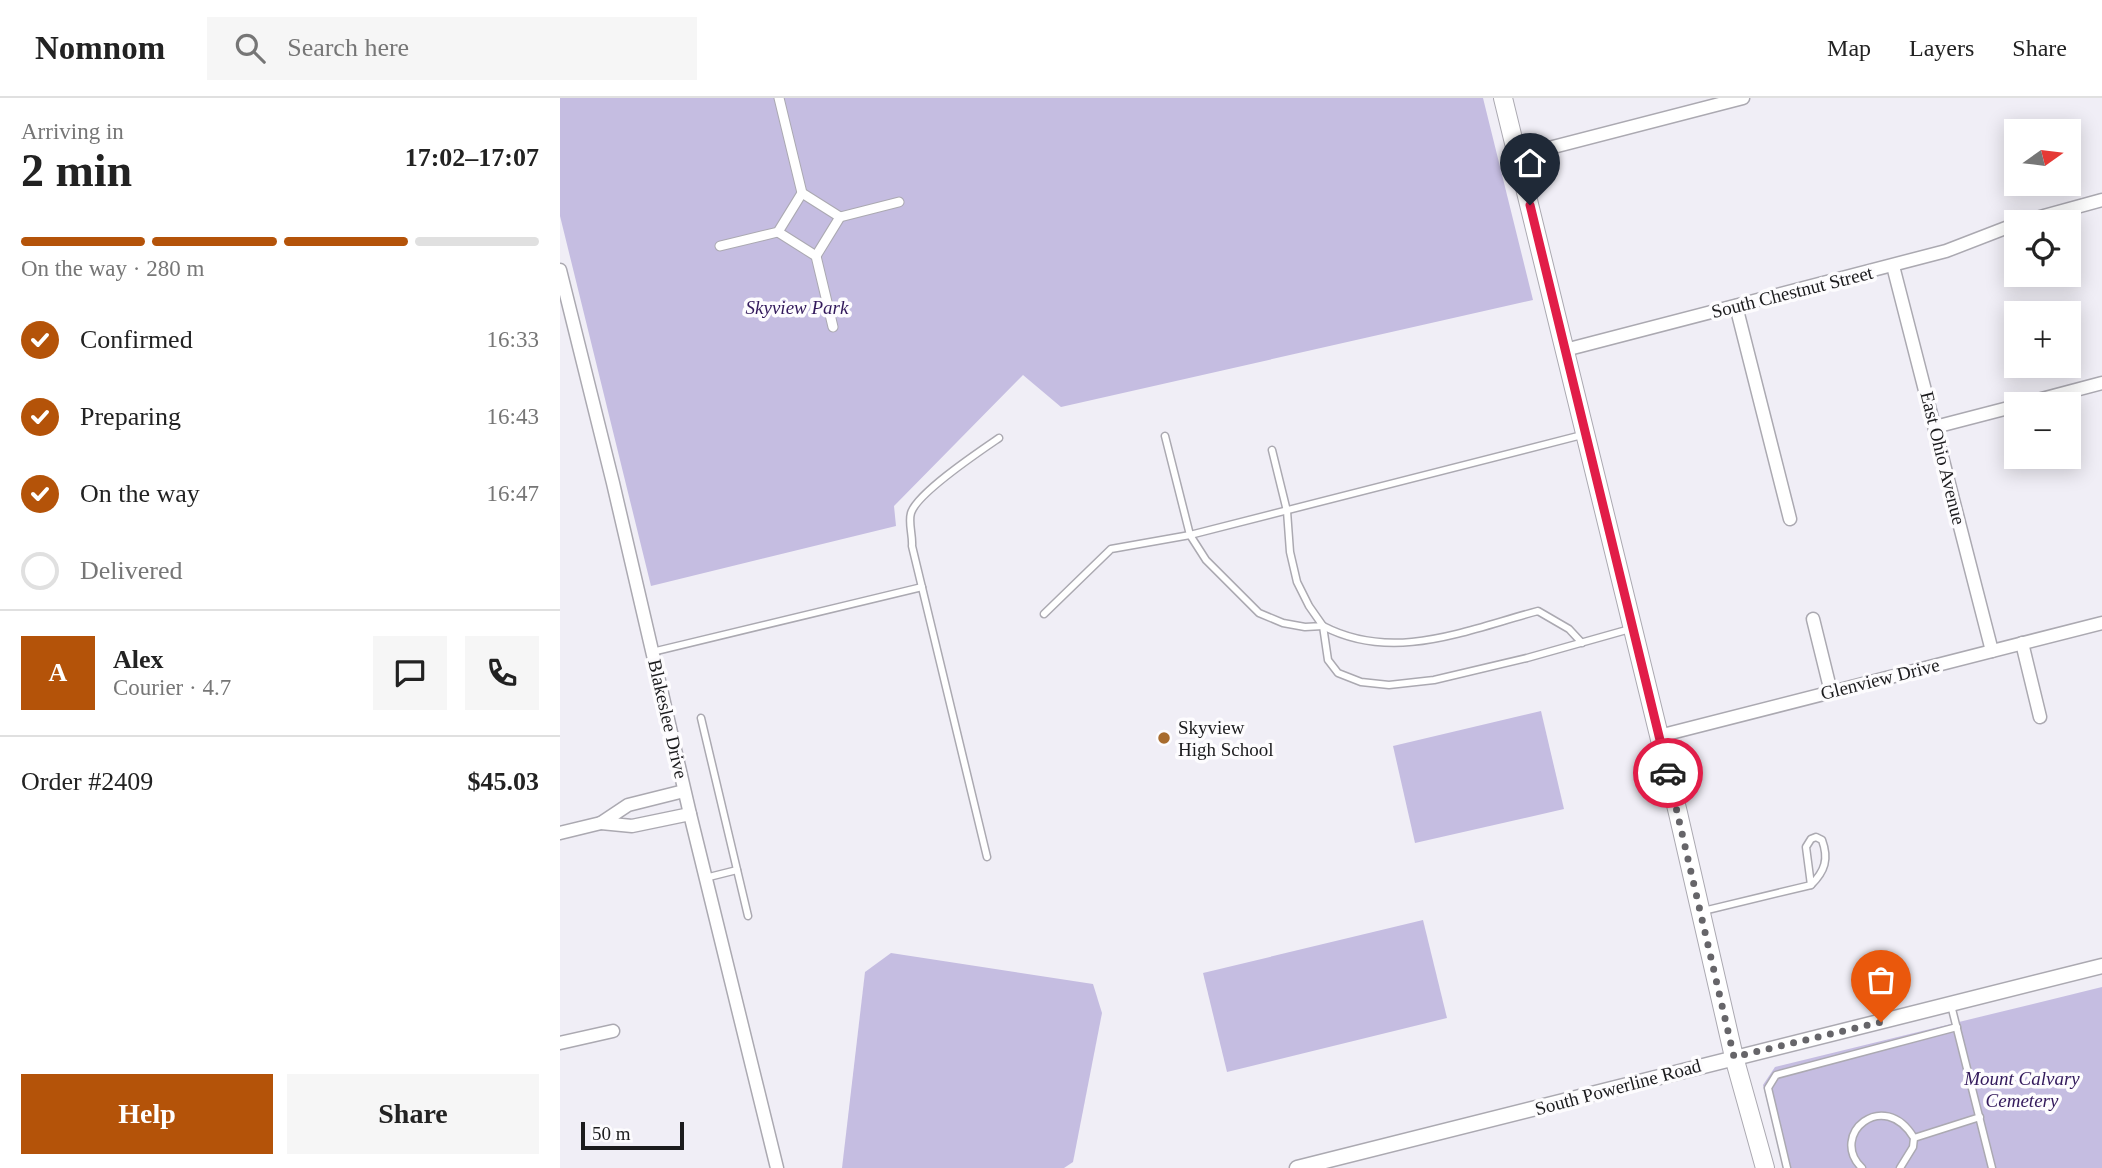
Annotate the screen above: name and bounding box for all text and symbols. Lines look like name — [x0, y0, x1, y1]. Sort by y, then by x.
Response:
search box — [207, 17, 697, 80]
icon: search — [231, 29, 269, 67]
text: Nomnom — [35, 30, 165, 66]
text: Search here — [287, 33, 409, 62]
text: Map — [1827, 35, 1871, 61]
text: Layers — [1909, 35, 1974, 61]
text: Share — [2012, 35, 2067, 61]
text: Arriving in — [21, 119, 124, 144]
north arrow — [2004, 119, 2081, 196]
map controls — [2004, 119, 2081, 469]
pin — [1500, 133, 1560, 205]
text: 17:02–17:07 — [405, 143, 539, 172]
icon: home — [1511, 144, 1549, 182]
text: 2 min — [21, 145, 132, 196]
button: locate — [2004, 210, 2081, 287]
text: On the way · 280 m — [21, 256, 204, 281]
street label: South Chestnut Street — [1709, 262, 1876, 322]
park label: Skyview Park — [746, 297, 849, 318]
button: + — [2004, 301, 2081, 378]
icon: check — [21, 321, 59, 359]
text: Confirmed — [80, 325, 193, 354]
text: 16:33 — [487, 327, 539, 352]
street label: East Ohio Avenue — [1916, 389, 1970, 527]
button: − — [2004, 392, 2081, 469]
icon: check — [21, 398, 59, 436]
text: Preparing — [80, 402, 181, 431]
text: 16:43 — [487, 404, 539, 429]
icon: check — [21, 475, 59, 513]
text: On the way — [80, 479, 200, 508]
text: 16:47 — [487, 481, 539, 506]
text: Delivered — [80, 556, 183, 585]
button: chat — [373, 636, 447, 710]
button: phone — [465, 636, 539, 710]
text: Alex — [113, 645, 164, 674]
street label: Glenview Drive — [1818, 654, 1942, 704]
street label: Blakeslee Drive — [644, 657, 692, 781]
text: A — [49, 658, 67, 687]
text: Courier · 4.7 — [113, 675, 231, 700]
place label: Skyview High School — [1178, 717, 1274, 760]
marker: Skyview High School — [1156, 730, 1172, 746]
courier — [1633, 738, 1703, 808]
icon: car — [1649, 754, 1687, 792]
text: Order #2409 — [21, 767, 153, 796]
text: $45.03 — [468, 767, 539, 796]
pin — [1851, 950, 1911, 1022]
icon: bag — [1862, 961, 1900, 999]
street label: South Powerline Road — [1533, 1055, 1704, 1119]
park label: Mount Calvary Cemetery — [1963, 1068, 2080, 1111]
button: Help — [21, 1074, 273, 1154]
button: Share — [287, 1074, 539, 1154]
scale bar — [581, 1119, 684, 1151]
text: 50 m — [592, 1123, 631, 1144]

